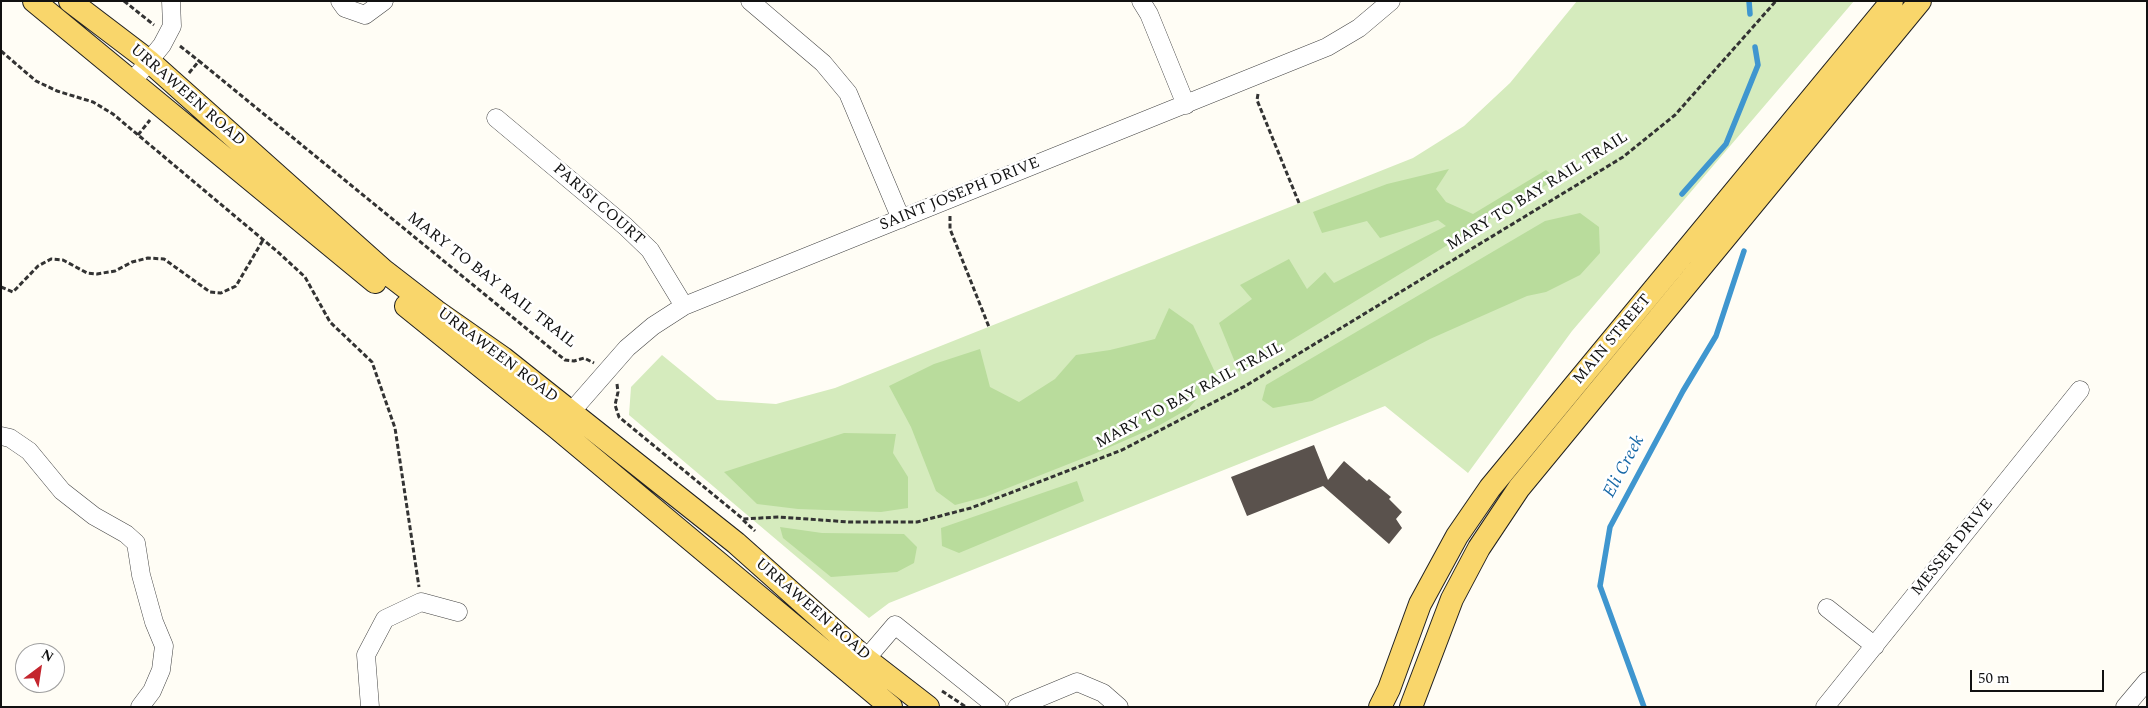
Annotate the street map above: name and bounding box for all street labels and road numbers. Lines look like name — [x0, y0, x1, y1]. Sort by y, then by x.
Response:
street label: URRAWEEN ROAD — [126, 41, 248, 151]
street label: MARY TO BAY RAIL TRAIL — [1444, 128, 1632, 256]
street label: SAINT JOSEPH DRIVE — [877, 154, 1043, 236]
street label: PARISI COURT — [548, 160, 648, 250]
street label: MARY TO BAY RAIL TRAIL — [402, 209, 580, 353]
street label: MAIN STREET — [1570, 291, 1656, 389]
street label: URRAWEEN ROAD — [433, 304, 561, 408]
street label: MARY TO BAY RAIL TRAIL — [1093, 338, 1287, 454]
street label: MESSER DRIVE — [1908, 496, 1998, 600]
street label: URRAWEEN ROAD — [751, 555, 873, 665]

